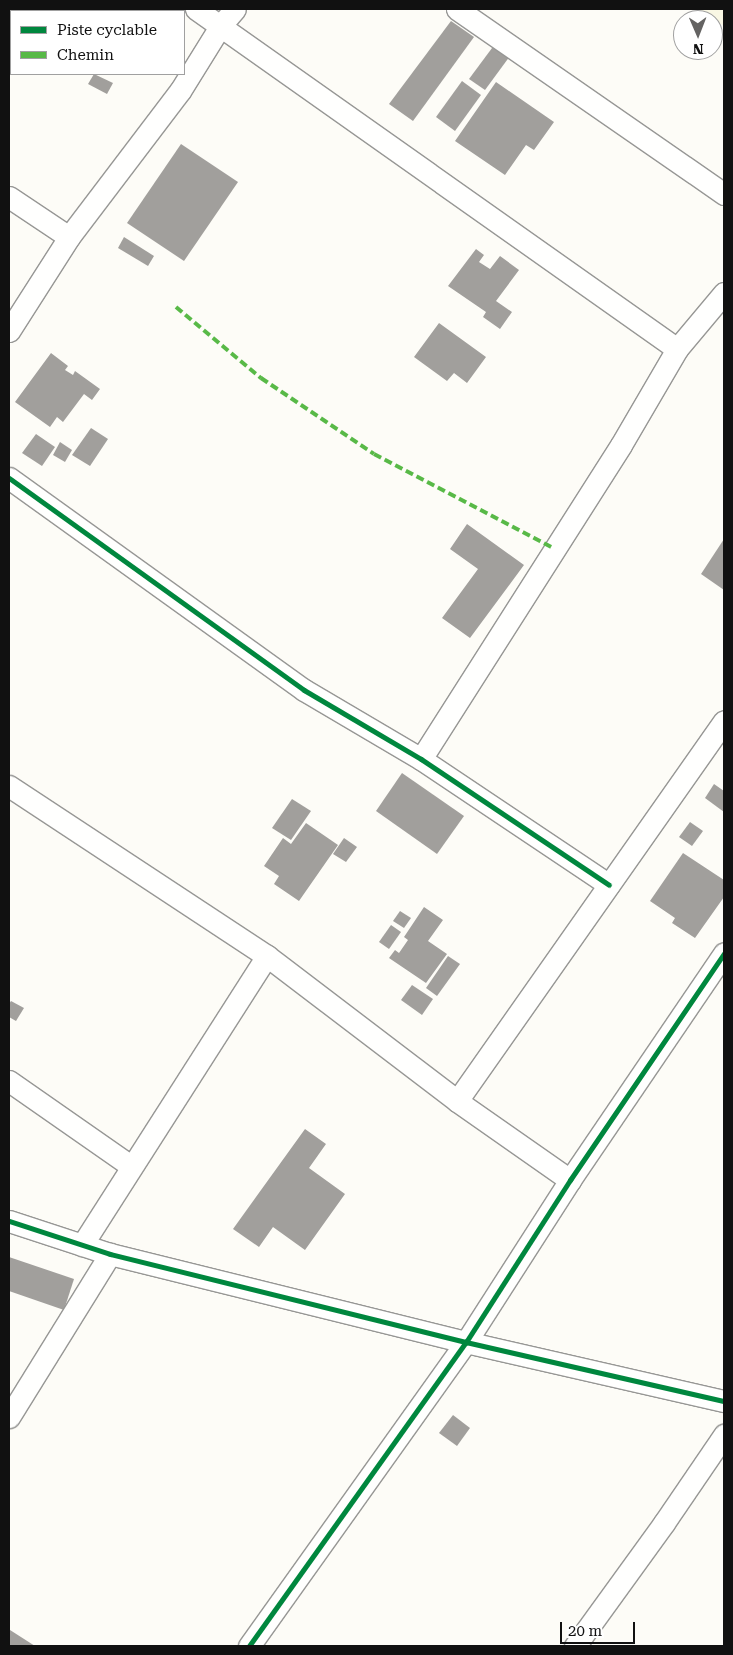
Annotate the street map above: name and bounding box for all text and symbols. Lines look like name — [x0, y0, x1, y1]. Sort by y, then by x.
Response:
legend — [10, 10, 185, 75]
north arrow — [673, 10, 723, 60]
text: Piste cyclable — [57, 21, 157, 39]
text: N — [693, 41, 704, 57]
text: Chemin — [57, 46, 114, 64]
scale bar — [563, 1612, 638, 1644]
text: 20 m — [568, 1622, 602, 1640]

